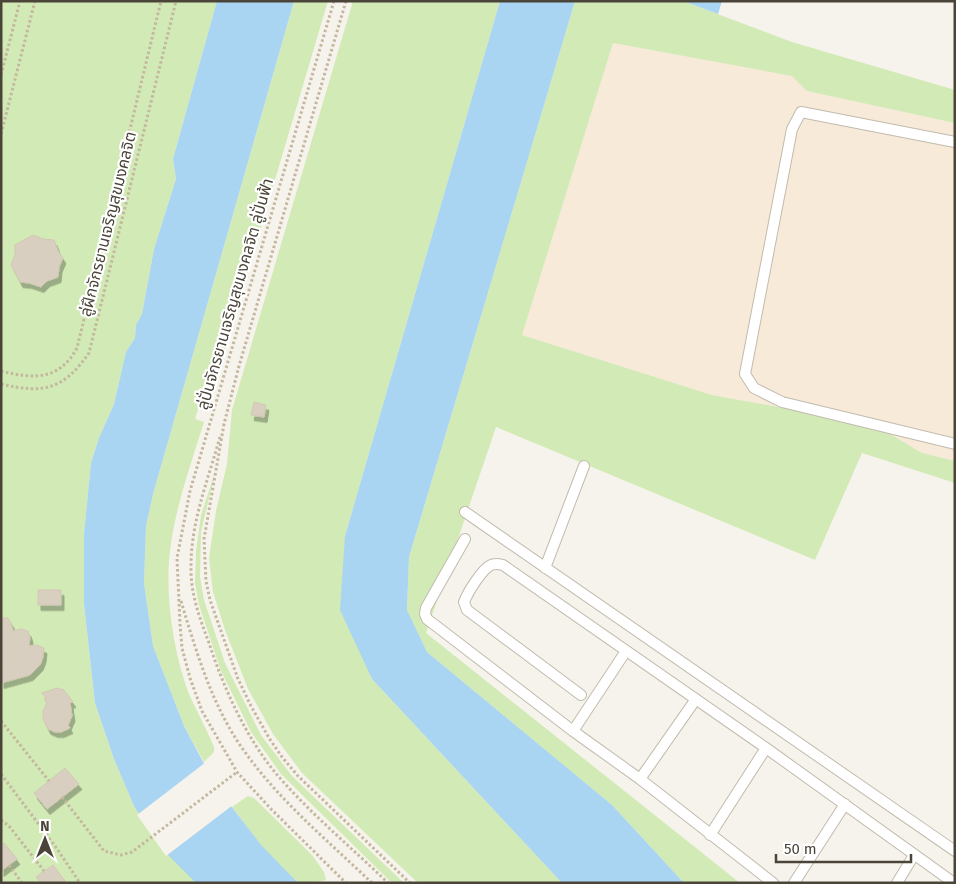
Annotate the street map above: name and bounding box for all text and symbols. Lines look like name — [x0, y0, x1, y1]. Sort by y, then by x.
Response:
street label: ลู่ฝึกจักรยานเจริญสุขมงคลจิต — [76, 130, 140, 318]
street label: ลู่ปั่นจักรยานเจริญสุขมงคลจิต ลู่ปั่นฟ้า — [192, 176, 277, 412]
north arrow — [20, 814, 70, 864]
text: N — [40, 818, 50, 835]
scale bar — [776, 832, 911, 864]
text: 50 m — [784, 840, 817, 858]

